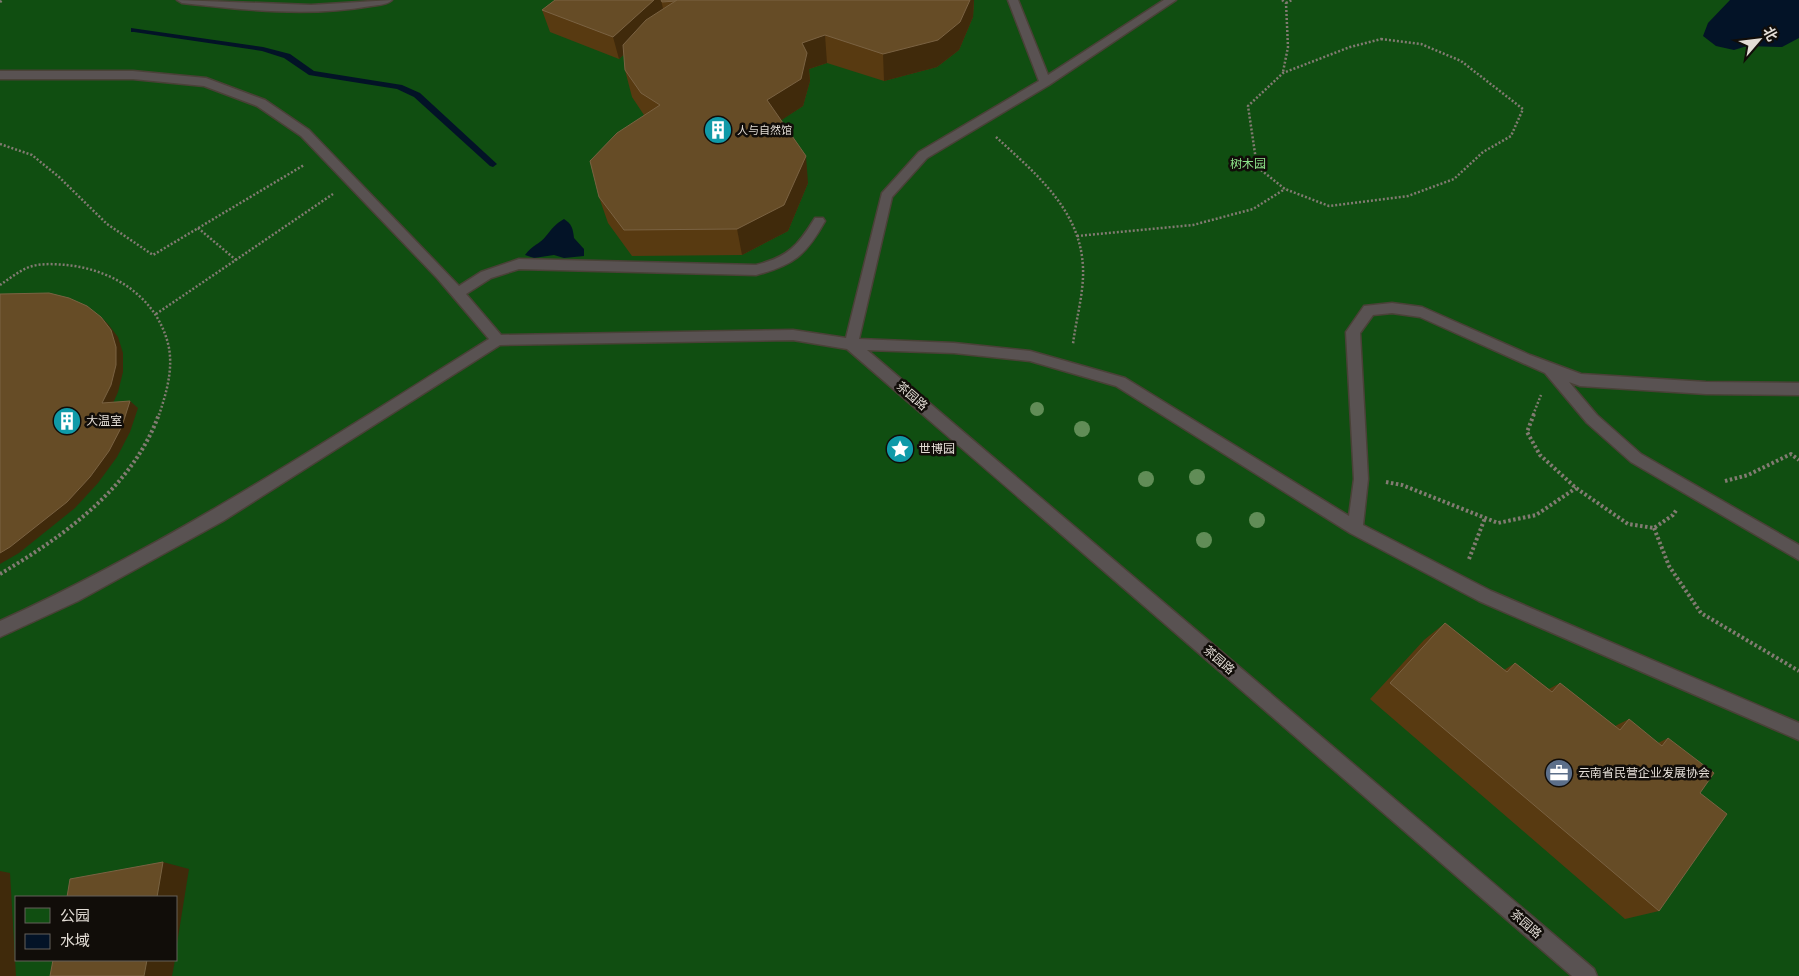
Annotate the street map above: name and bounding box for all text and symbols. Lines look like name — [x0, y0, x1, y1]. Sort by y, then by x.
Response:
north arrow — [1734, 15, 1784, 65]
text: 北 — [1759, 24, 1781, 44]
building icon: 人与自然馆 — [703, 115, 733, 145]
place label: 人与自然馆 — [737, 124, 792, 137]
park label: 树木园 — [1230, 157, 1266, 171]
street label: 茶园路 — [894, 379, 930, 413]
building icon: 大温室 — [52, 406, 82, 436]
place label: 大温室 — [86, 414, 122, 428]
place icon: 世博园 — [885, 434, 915, 464]
place label: 世博园 — [919, 442, 955, 456]
street label: 茶园路 — [1201, 643, 1237, 677]
office icon: 云南省民营企业发展协会 — [1544, 758, 1574, 788]
place label: 云南省民营企业发展协会 — [1578, 766, 1710, 780]
legend — [15, 896, 178, 961]
text: 公园 — [60, 907, 90, 925]
street label: 茶园路 — [1508, 907, 1544, 941]
text: 水域 — [60, 932, 90, 950]

